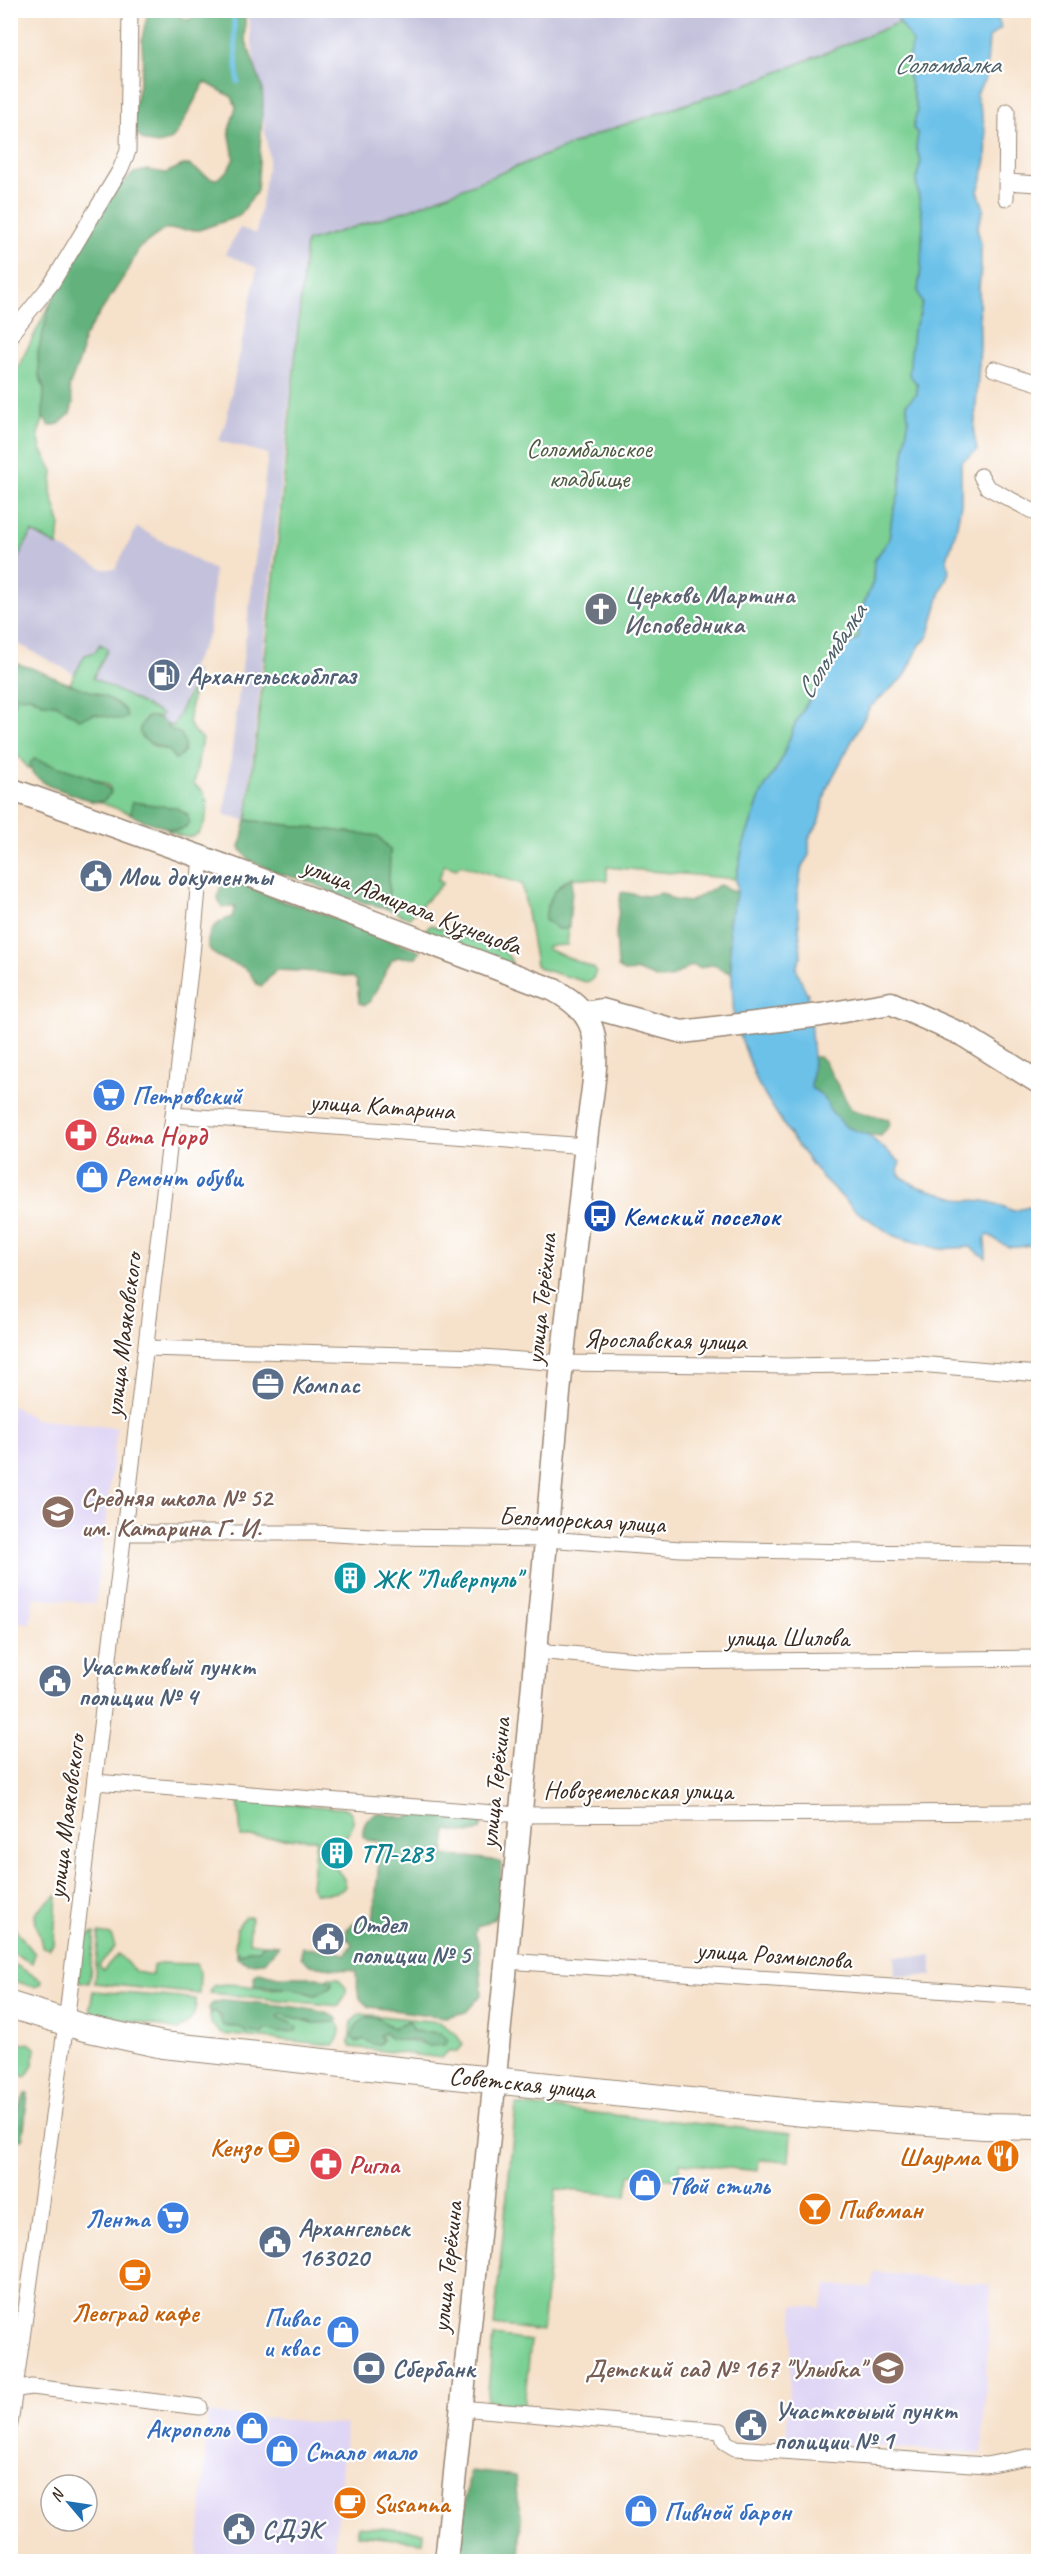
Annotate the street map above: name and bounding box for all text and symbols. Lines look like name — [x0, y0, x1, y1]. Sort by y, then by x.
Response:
water label: Соломбалка — [894, 47, 1002, 81]
park label: Соломбальское кладбище — [526, 432, 653, 495]
place label: Церковь Мартина Исповедника — [624, 578, 796, 641]
church icon: Церковь Мартина Исповедника — [583, 591, 619, 627]
water label: Соломбалка — [788, 595, 875, 705]
fuel station icon: Архангельскоблгаз — [146, 657, 182, 693]
place label: Архангельскоблгаз — [187, 659, 358, 692]
street label: улица Адмирала Кузнецова — [296, 848, 528, 964]
public building icon: Мои документы — [78, 858, 114, 894]
place label: Мои документы — [119, 860, 275, 893]
supermarket icon: Петровский — [91, 1077, 127, 1113]
place label: Петровский — [132, 1079, 244, 1112]
street label: улица Катарина — [306, 1084, 457, 1128]
pharmacy icon: Вита Норд — [63, 1117, 99, 1153]
place label: Вита Норд — [104, 1119, 209, 1152]
shop icon: Ремонт обуви — [74, 1159, 110, 1195]
place label: Ремонт обуви — [115, 1161, 244, 1194]
bus stop icon: Кемский поселок — [582, 1198, 618, 1234]
place label: Кемский поселок — [623, 1200, 782, 1233]
street label: улица Терёхина — [518, 1230, 564, 1368]
street label: улица Маяковского — [96, 1248, 150, 1421]
street label: Ярославская улица — [583, 1322, 748, 1358]
office icon: Компас — [250, 1366, 286, 1402]
place label: Компас — [291, 1368, 361, 1401]
place label: Средняя школа № 52 им. Катарина Г. И. — [81, 1481, 274, 1544]
school or university icon: Средняя школа № 52 им. Катарина Г. И. — [40, 1494, 76, 1530]
street label: Беломорская улица — [498, 1499, 667, 1541]
building icon: ЖК "Ливерпуль" — [332, 1560, 368, 1596]
place label: ЖК "Ливерпуль" — [373, 1562, 527, 1595]
street label: улица Шилова — [723, 1621, 851, 1654]
place label: Участковый пункт полиции № 4 — [78, 1650, 257, 1713]
public building icon: Участковый пункт полиции № 4 — [37, 1663, 73, 1699]
street label: улица Терёхина — [472, 1714, 518, 1852]
street label: улица Маяковского — [39, 1730, 93, 1903]
street label: Новоземельская улица — [543, 1774, 735, 1807]
building icon: ТП-283 — [319, 1835, 355, 1871]
place label: ТП-283 — [360, 1837, 435, 1870]
place label: Отдел полиции № 5 — [351, 1908, 473, 1971]
public building icon: Отдел полиции № 5 — [310, 1921, 346, 1957]
street label: улица Розмыслова — [693, 1933, 854, 1977]
street label: Советская улица — [447, 2059, 598, 2107]
cafe icon: Кензо — [266, 2129, 302, 2165]
place label: Кензо — [210, 2131, 264, 2164]
restaurant icon: Шаурма — [985, 2138, 1021, 2174]
place label: Шаурма — [899, 2140, 983, 2173]
pharmacy icon: Ригла — [308, 2146, 344, 2182]
place label: Ригла — [349, 2148, 401, 2181]
shop icon: Твой стиль — [627, 2167, 663, 2203]
place label: Твой стиль — [668, 2169, 772, 2202]
bar icon: Пивоман — [797, 2191, 833, 2227]
place label: Пивоман — [838, 2193, 925, 2226]
street label: улица Терёхина — [424, 2198, 470, 2336]
supermarket icon: Лента — [155, 2200, 191, 2236]
place label: Лента — [85, 2202, 152, 2235]
place label: Архангельск 163020 — [298, 2211, 411, 2274]
public building icon: Архангельск 163020 — [257, 2224, 293, 2260]
cafe icon: Леоград кафе — [117, 2257, 153, 2293]
place label: Леоград кафе — [71, 2296, 200, 2329]
place label: Пивас и квас — [263, 2301, 321, 2364]
shop icon: Пивас и квас — [325, 2314, 361, 2350]
bank icon: Сбербанк — [351, 2350, 387, 2386]
school or university icon: Детский сад № 167 "Улыбка" — [870, 2350, 906, 2386]
place label: Сбербанк — [392, 2352, 477, 2385]
place label: Детский сад № 167 "Улыбка" — [585, 2352, 871, 2385]
place label: Участкоыый пункт полиции № 1 — [774, 2394, 958, 2457]
public building icon: Участкоыый пункт полиции № 1 — [733, 2407, 769, 2443]
shop icon: Акрополь — [234, 2410, 270, 2446]
place label: Акрополь — [146, 2412, 231, 2445]
shop icon: Стало мало — [264, 2433, 300, 2469]
place label: Стало мало — [305, 2435, 418, 2468]
north arrow — [39, 2473, 99, 2533]
text: N — [46, 2484, 69, 2505]
cafe icon: Susanna — [332, 2485, 368, 2521]
place label: Susanna — [373, 2487, 452, 2520]
shop icon: Пивной барон — [623, 2493, 659, 2529]
place label: Пивной барон — [664, 2495, 793, 2528]
public building icon: СДЭК — [221, 2511, 257, 2547]
place label: СДЭК — [262, 2513, 327, 2546]

